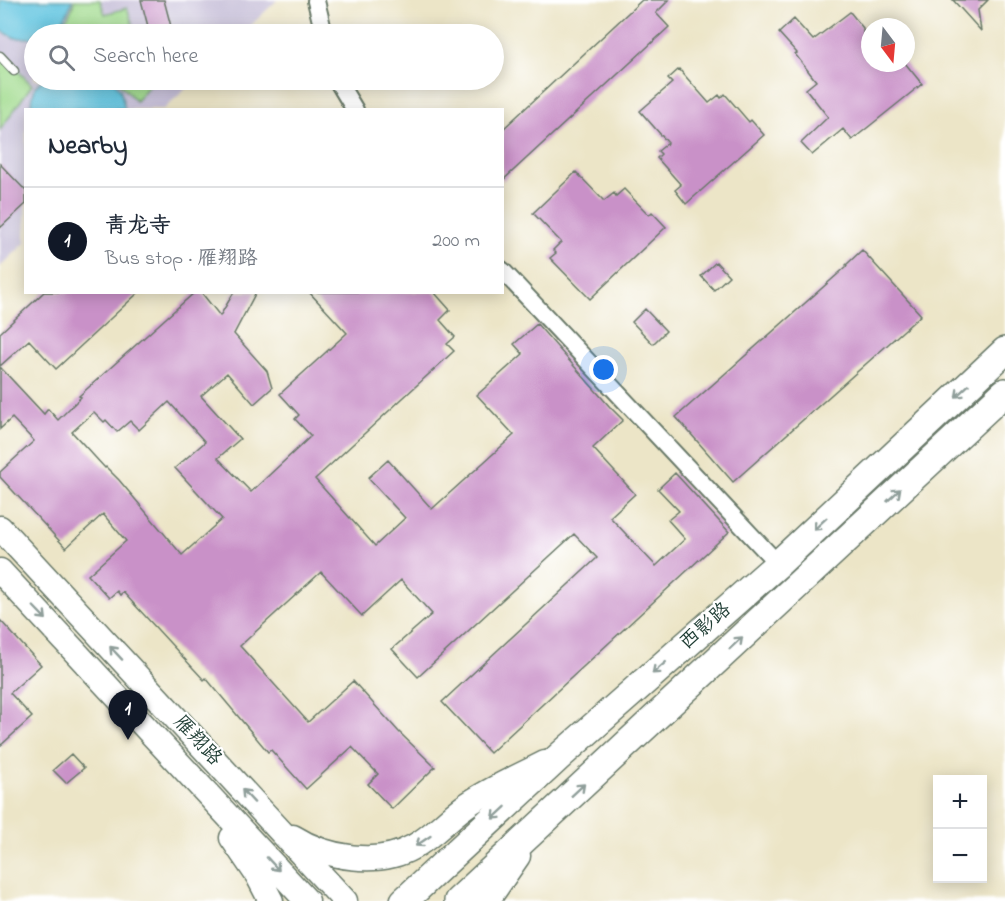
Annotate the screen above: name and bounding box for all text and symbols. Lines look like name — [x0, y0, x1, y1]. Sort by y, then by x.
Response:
north arrow — [861, 18, 915, 72]
search box — [24, 24, 504, 90]
icon: search — [45, 41, 78, 74]
text: Search here — [93, 41, 198, 73]
text: Nearby — [48, 128, 127, 166]
text: 青龙寺 — [105, 211, 171, 243]
text: 1 — [64, 227, 71, 256]
text: 200 m — [432, 227, 480, 256]
text: Bus stop · 雁翔路 — [105, 245, 257, 274]
your location — [589, 355, 618, 384]
one-way arrow — [955, 383, 970, 398]
one-way arrow — [886, 489, 901, 503]
one-way arrow — [813, 517, 828, 531]
street label: 西影路 — [674, 596, 739, 658]
one-way arrow — [33, 606, 48, 621]
one-way arrow — [728, 636, 743, 650]
one-way arrow — [109, 646, 123, 661]
one-way arrow — [652, 661, 667, 675]
pin: 1 — [108, 690, 148, 740]
street label: 雁翔路 — [166, 709, 229, 774]
map controls — [933, 775, 987, 883]
button: + — [933, 775, 987, 829]
one-way arrow — [570, 783, 585, 797]
one-way arrow — [241, 789, 256, 804]
one-way arrow — [492, 806, 507, 820]
button: − — [933, 829, 987, 883]
one-way arrow — [415, 835, 431, 847]
one-way arrow — [266, 856, 280, 871]

